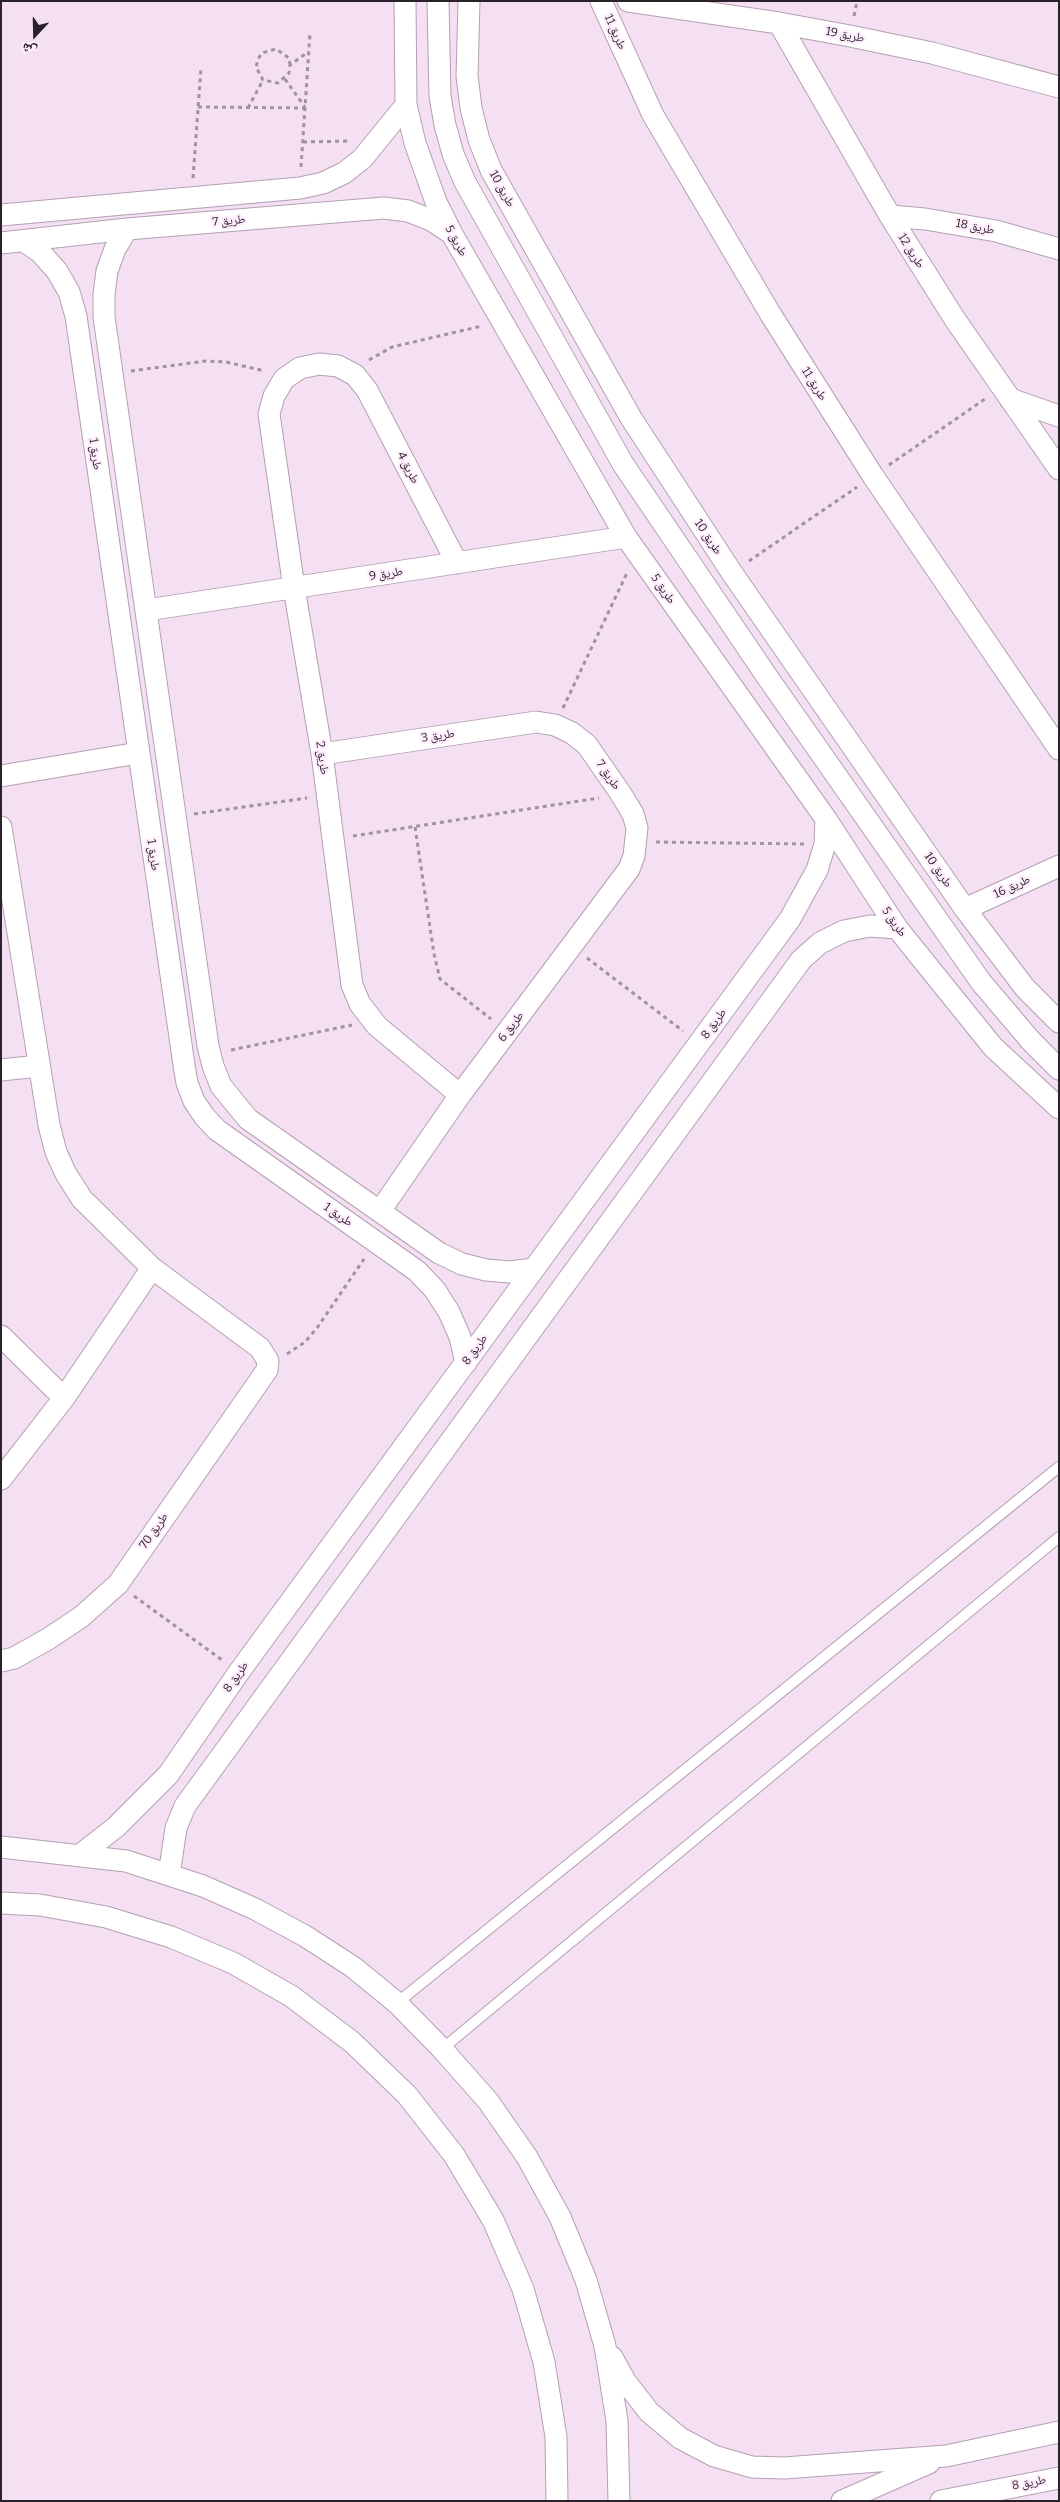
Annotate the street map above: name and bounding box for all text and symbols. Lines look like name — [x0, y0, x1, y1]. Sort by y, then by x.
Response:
north arrow — [10, 10, 60, 60]
street label: طريق 11 — [601, 12, 629, 52]
street label: طريق 19 — [825, 24, 865, 46]
text: ش — [19, 39, 39, 60]
street label: طريق 10 — [486, 168, 518, 210]
street label: طريق 7 — [212, 212, 246, 230]
street label: طريق 18 — [954, 216, 996, 238]
street label: طريق 5 — [442, 223, 470, 259]
street label: طريق 12 — [895, 231, 927, 271]
street label: طريق 11 — [798, 365, 830, 403]
street label: طريق 1 — [86, 437, 104, 471]
street label: طريق 4 — [394, 450, 422, 486]
street label: طريق 10 — [691, 517, 725, 557]
street label: طريق 9 — [368, 564, 404, 584]
street label: طريق 5 — [648, 571, 678, 607]
street label: طريق 3 — [420, 727, 456, 745]
street label: طريق 2 — [313, 740, 331, 776]
street label: طريق 7 — [593, 757, 623, 793]
street label: طريق 1 — [144, 838, 162, 872]
street label: طريق 10 — [921, 850, 955, 890]
street label: طريق 16 — [991, 872, 1033, 902]
street label: طريق 5 — [879, 904, 909, 940]
street label: طريق 8 — [698, 1006, 730, 1042]
street label: طريق 6 — [495, 1009, 527, 1045]
street label: طريق 1 — [321, 1200, 355, 1230]
street label: طريق 8 — [459, 1332, 491, 1368]
street label: طريق 70 — [136, 1510, 172, 1552]
street label: طريق 8 — [220, 1659, 252, 1695]
street label: طريق 8 — [1011, 2473, 1047, 2493]

